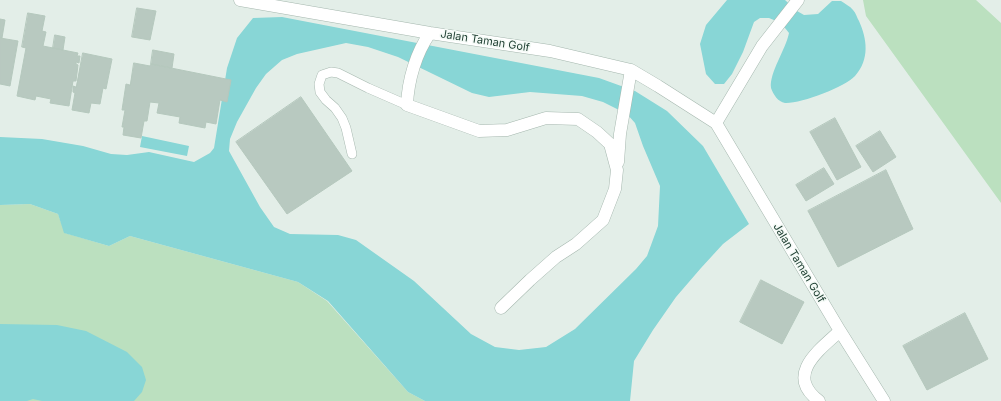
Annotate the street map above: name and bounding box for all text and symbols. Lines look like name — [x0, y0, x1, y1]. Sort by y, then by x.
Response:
street label: Jalan Taman Golf — [439, 27, 531, 55]
street label: Jalan Taman Golf — [770, 221, 828, 305]

